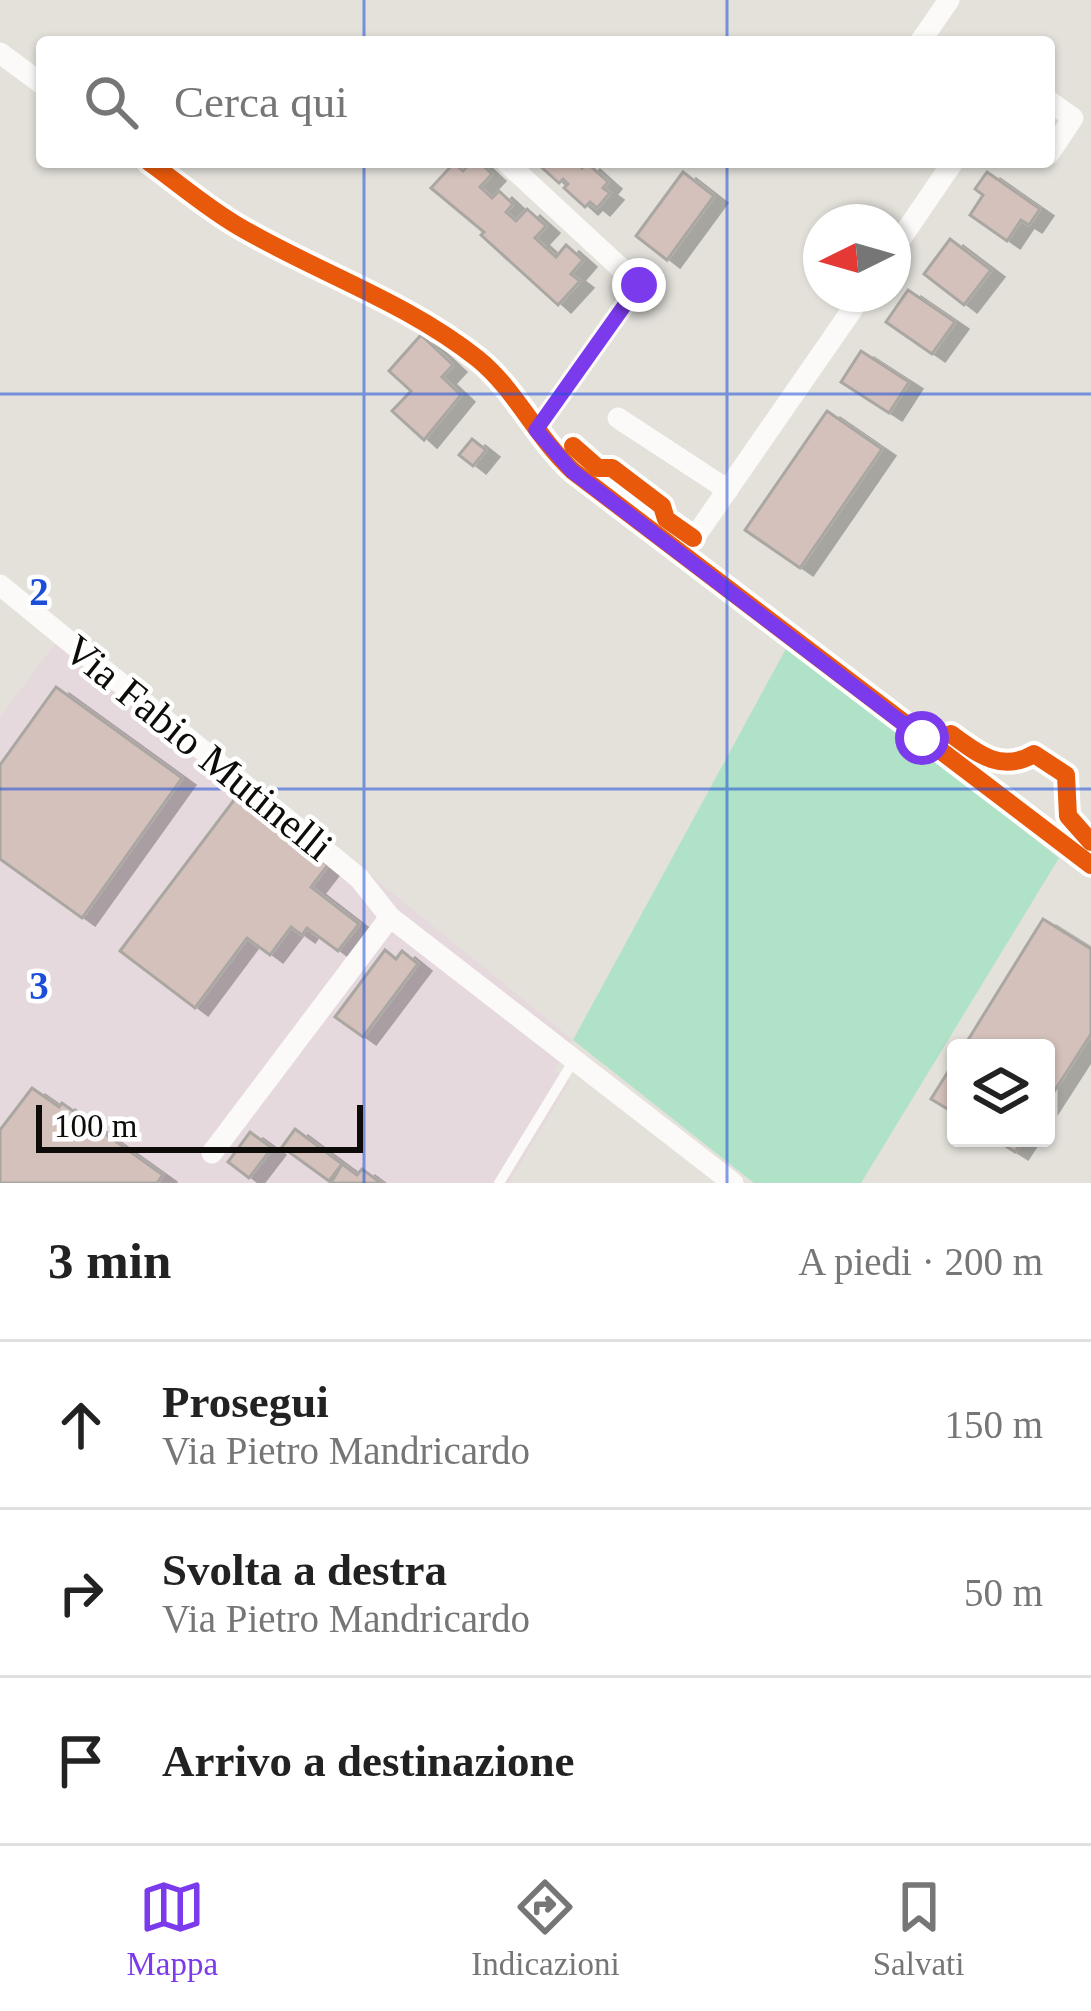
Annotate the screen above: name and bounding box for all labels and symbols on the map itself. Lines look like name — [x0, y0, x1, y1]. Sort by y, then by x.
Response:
north arrow — [803, 204, 911, 312]
route end — [612, 258, 666, 312]
text: 2 — [29, 570, 49, 613]
street label: Via Fabio Mutinelli — [55, 626, 342, 870]
route start — [895, 711, 949, 765]
text: 3 — [29, 964, 49, 1007]
scale bar — [36, 1099, 363, 1152]

